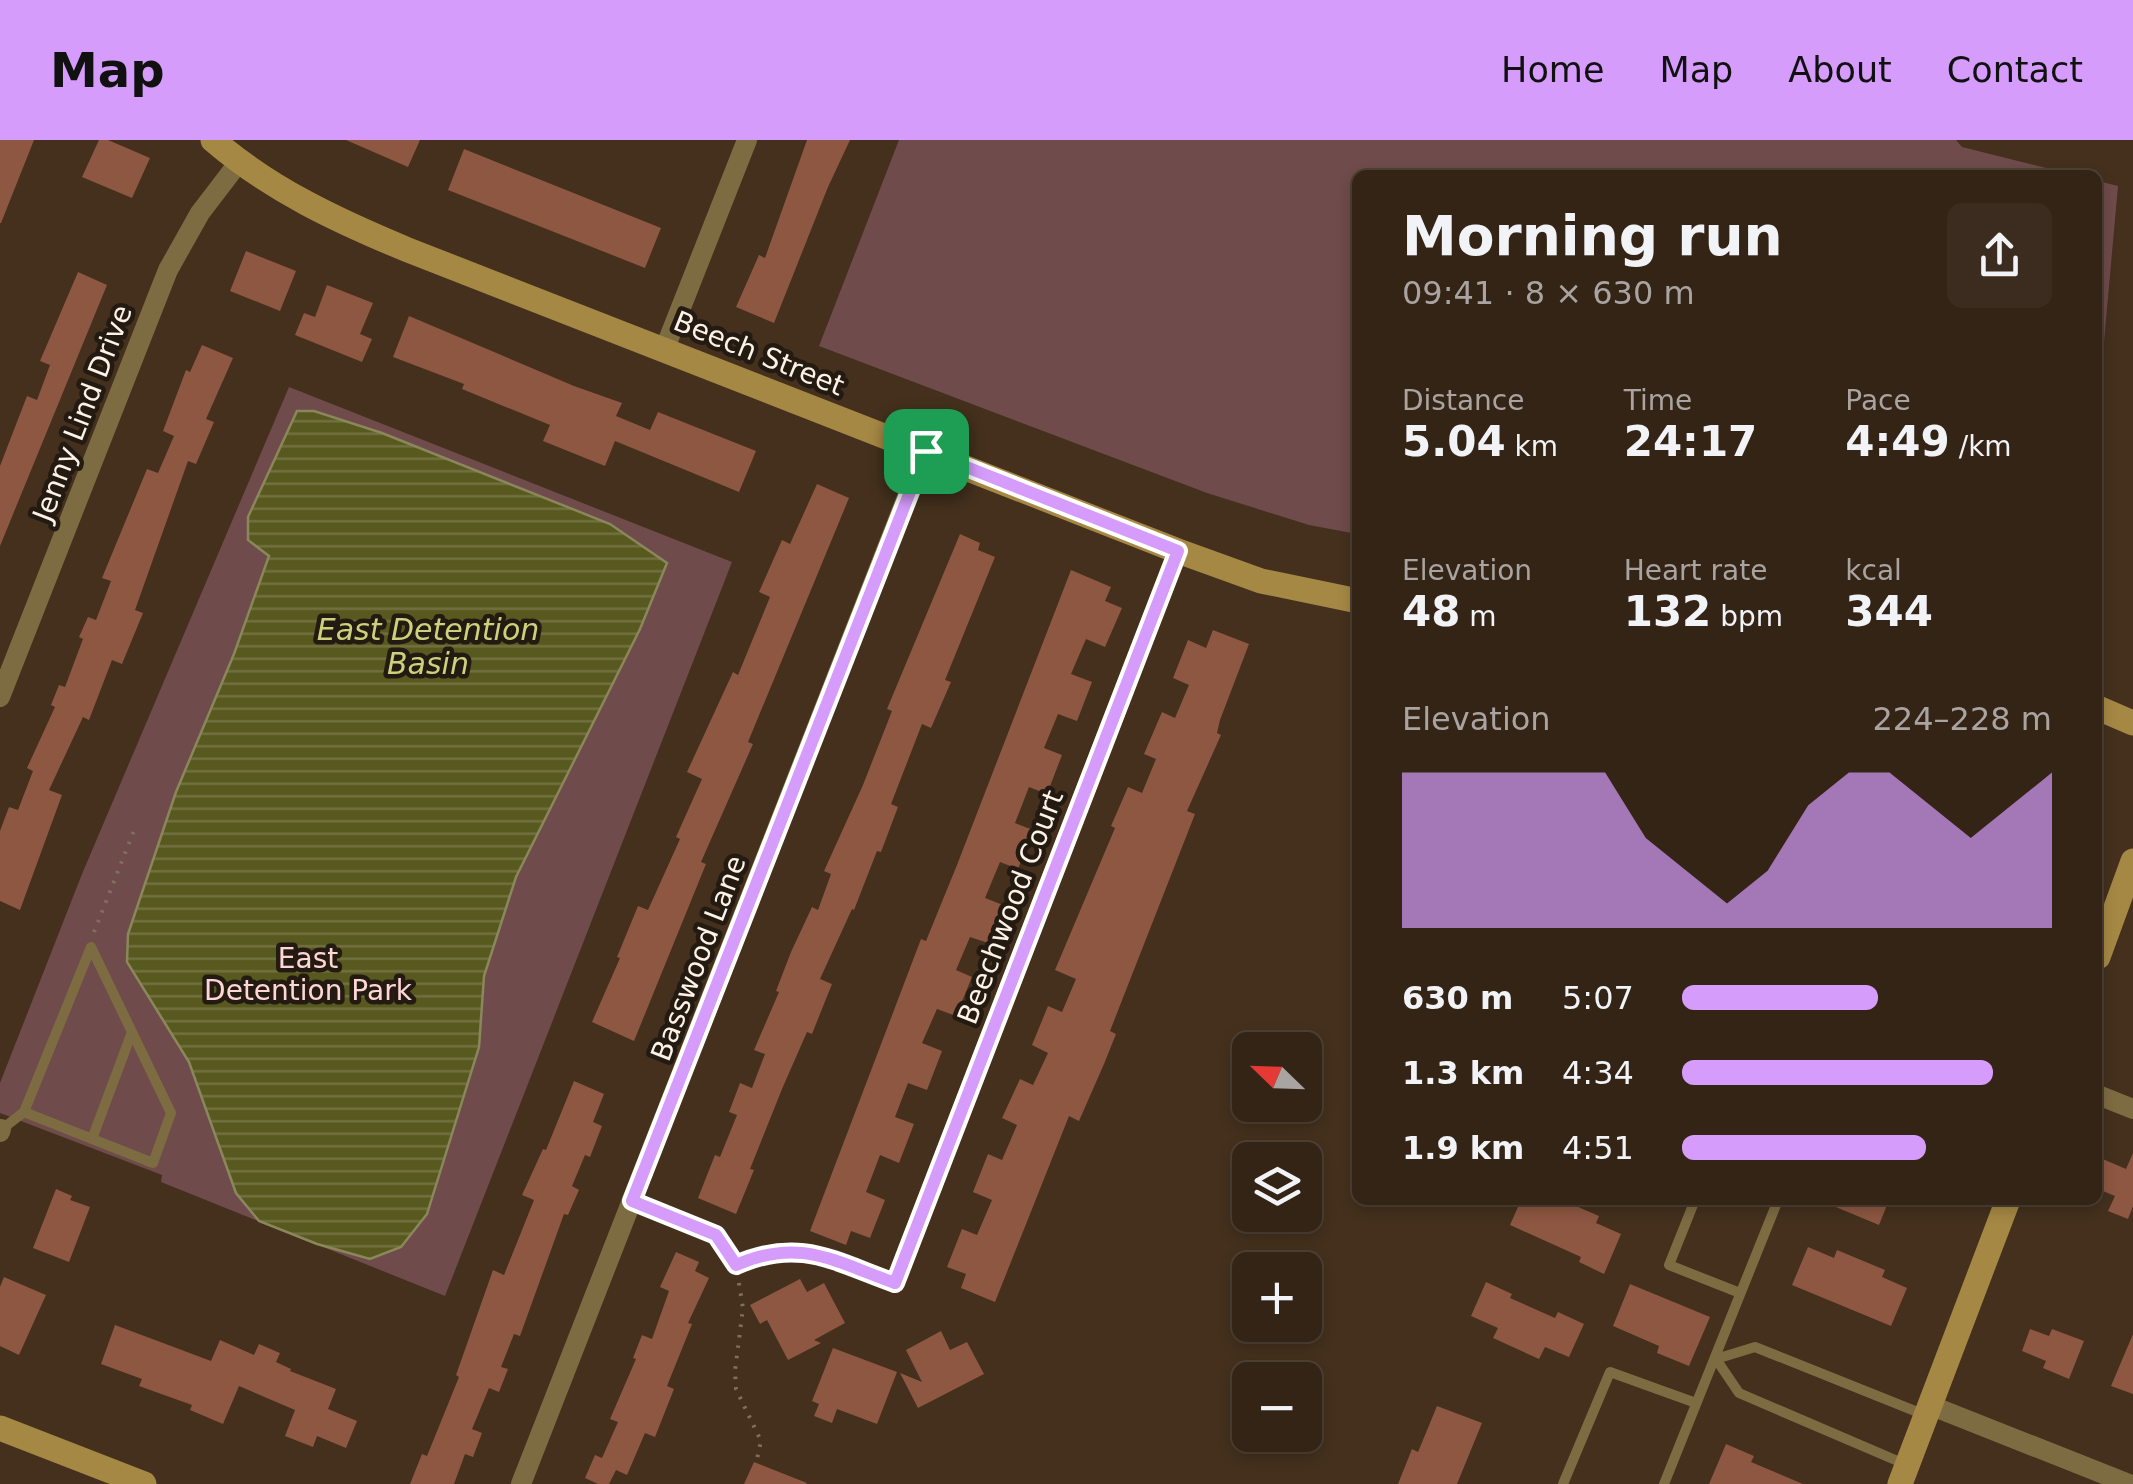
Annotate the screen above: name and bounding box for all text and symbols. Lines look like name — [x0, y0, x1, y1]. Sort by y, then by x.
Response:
text: Map — [50, 42, 165, 98]
text: Home — [1501, 50, 1604, 90]
text: Map — [1659, 50, 1733, 90]
text: About — [1788, 50, 1892, 90]
text: Contact — [1947, 50, 2083, 90]
button: share — [1947, 203, 2052, 308]
text: Morning run — [1402, 204, 1783, 268]
text: 09:41 · 8 × 630 m — [1402, 274, 1695, 312]
street label: Jenny Lind Drive — [25, 300, 139, 528]
street label: Beech Street — [669, 304, 849, 403]
text: Distance — [1402, 384, 1524, 417]
text: Time — [1624, 384, 1692, 417]
text: Pace — [1845, 384, 1911, 417]
pin — [884, 409, 969, 494]
text: 5.04 — [1402, 417, 1506, 466]
text: 24:17 — [1624, 417, 1757, 466]
text: 4:49 — [1845, 417, 1950, 466]
icon: arrive — [899, 424, 954, 479]
text: km — [1506, 430, 1558, 463]
text: /km — [1950, 430, 2012, 463]
text: Elevation — [1402, 554, 1532, 587]
text: Heart rate — [1624, 554, 1767, 587]
text: kcal — [1845, 554, 1902, 587]
text: 48 — [1402, 587, 1460, 636]
text: 132 — [1624, 587, 1711, 636]
text: 344 — [1845, 587, 1933, 636]
text: m — [1460, 600, 1497, 633]
text: bpm — [1711, 600, 1783, 633]
water label: East Detention Basin — [317, 612, 539, 681]
text: Elevation — [1402, 700, 1551, 738]
text: 224–228 m — [1873, 700, 2052, 738]
street label: Beechwood Court — [951, 786, 1070, 1029]
street label: Basswood Lane — [644, 851, 753, 1065]
park label: East Detention Park — [204, 942, 413, 1007]
text: 630 m — [1402, 979, 1513, 1017]
text: 5:07 — [1562, 979, 1634, 1017]
north arrow — [1232, 1032, 1322, 1122]
map controls — [1232, 1032, 1322, 1452]
text: 1.3 km — [1402, 1054, 1524, 1092]
text: 4:34 — [1562, 1054, 1634, 1092]
text: 1.9 km — [1402, 1129, 1524, 1167]
text: 4:51 — [1562, 1129, 1634, 1167]
button: layers — [1232, 1142, 1322, 1232]
button: + — [1232, 1252, 1322, 1342]
button: − — [1232, 1362, 1322, 1452]

